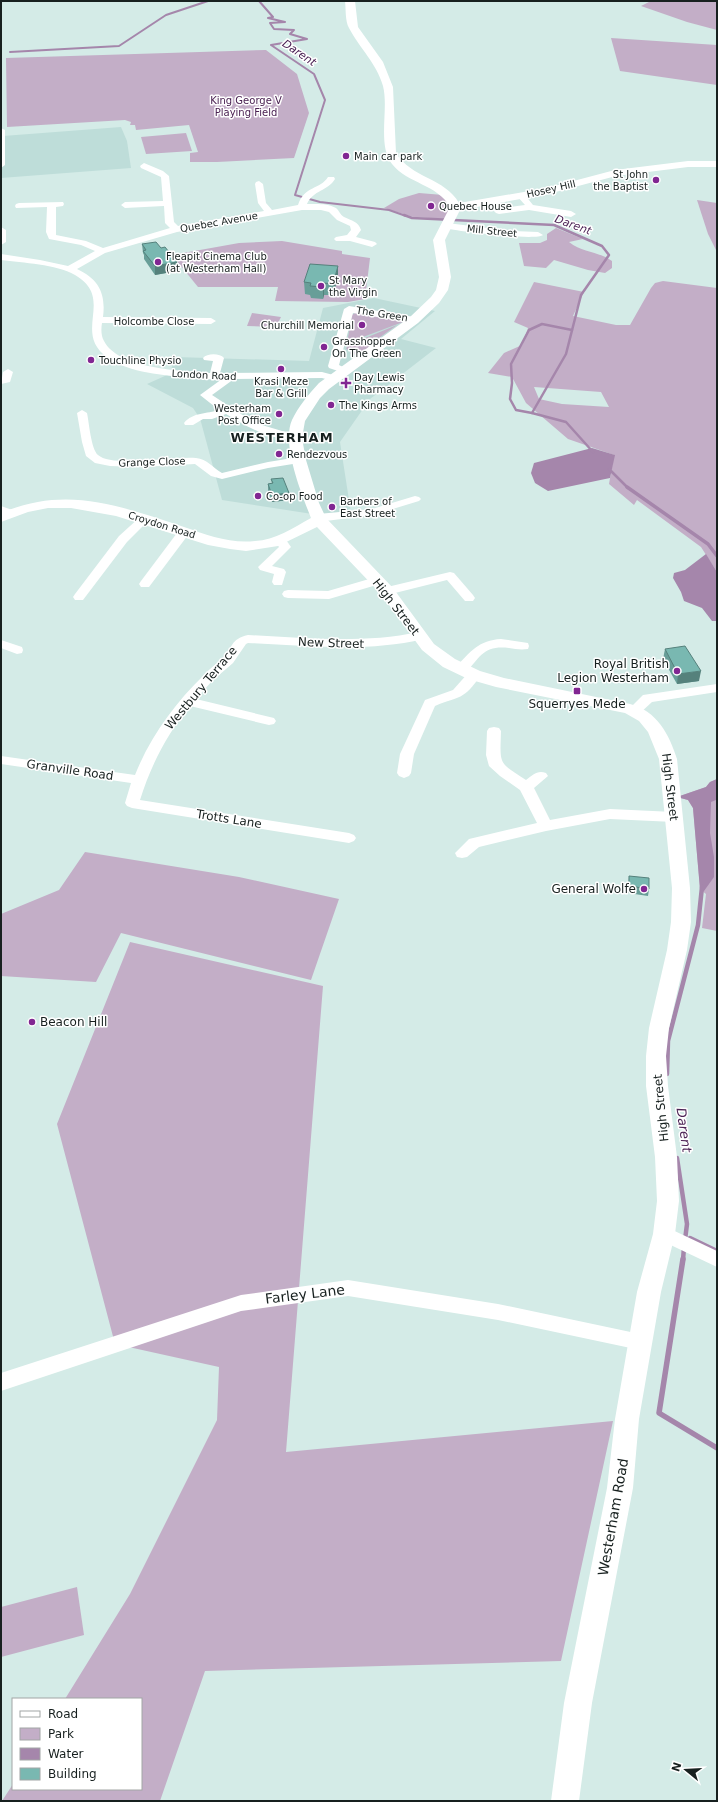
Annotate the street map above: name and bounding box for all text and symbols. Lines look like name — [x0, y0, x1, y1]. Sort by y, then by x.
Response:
water label: Darent — [280, 37, 319, 69]
park label: King George V Playing Field — [210, 95, 282, 118]
marker: Main car park — [341, 151, 351, 161]
place label: Main car park — [354, 151, 423, 162]
place label: St John the Baptist — [593, 169, 648, 192]
marker: St John the Baptist — [651, 175, 661, 185]
street label: Hosey Hill — [525, 178, 577, 200]
marker: Quebec House — [426, 201, 436, 211]
place label: Quebec House — [439, 201, 512, 212]
street label: Quebec Avenue — [179, 210, 259, 234]
water label: Darent — [553, 212, 594, 238]
street label: Mill Street — [466, 223, 518, 239]
place label: Fleapit Cinema Club (at Westerham Hall) — [166, 251, 267, 274]
marker: Fleapit Cinema Club (at Westerham Hall) — [153, 257, 163, 267]
place label: St Mary the Virgin — [329, 275, 377, 298]
marker: St Mary the Virgin — [316, 281, 326, 291]
street label: The Green — [354, 304, 409, 324]
street label: Holcombe Close — [114, 316, 194, 327]
place label: Churchill Memorial — [261, 320, 354, 331]
marker: Churchill Memorial — [357, 320, 367, 330]
place label: Grasshopper On The Green — [332, 336, 401, 359]
marker: Grasshopper On The Green — [319, 342, 329, 352]
marker: Touchline Physio — [86, 355, 96, 365]
place label: Touchline Physio — [98, 355, 181, 366]
marker: Krasi Meze Bar & Grill — [276, 364, 286, 374]
street label: London Road — [171, 368, 237, 382]
place label: Day Lewis Pharmacy — [354, 372, 405, 395]
place label: Krasi Meze Bar & Grill — [254, 376, 308, 399]
marker: Day Lewis Pharmacy — [341, 378, 351, 388]
marker: The Kings Arms — [326, 400, 336, 410]
place label: The Kings Arms — [338, 400, 417, 411]
place label: Westerham Post Office — [214, 403, 271, 426]
marker: Westerham Post Office — [274, 409, 284, 419]
district label: WESTERHAM — [230, 430, 334, 445]
marker: Rendezvous — [274, 449, 284, 459]
place label: Rendezvous — [287, 449, 347, 460]
street label: Grange Close — [118, 455, 186, 469]
marker: Co-op Food — [253, 491, 263, 501]
place label: Co-op Food — [266, 491, 323, 502]
place label: Barbers of East Street — [340, 496, 395, 519]
marker: Barbers of East Street — [327, 502, 337, 512]
street label: Croydon Road — [127, 510, 197, 540]
street label: High Street — [370, 576, 423, 638]
street label: New Street — [298, 635, 365, 651]
street label: Westbury Terrace — [162, 644, 240, 732]
place label: Royal British Legion Westerham — [557, 657, 669, 685]
marker: Royal British Legion Westerham — [672, 666, 682, 676]
marker: Squerryes Mede — [572, 686, 582, 696]
place label: Squerryes Mede — [528, 697, 626, 711]
street label: High Street — [659, 752, 681, 822]
street label: Granville Road — [26, 757, 114, 783]
street label: Trotts Lane — [194, 807, 263, 831]
place label: General Wolfe — [551, 882, 636, 896]
marker: General Wolfe — [639, 884, 649, 894]
place label: Beacon Hill — [40, 1015, 107, 1029]
marker: Beacon Hill — [27, 1017, 37, 1027]
street label: High Street — [650, 1073, 672, 1142]
water label: Darent — [673, 1107, 695, 1154]
street label: Farley Lane — [264, 1281, 346, 1307]
street label: Westerham Road — [595, 1457, 631, 1577]
legend — [12, 1698, 142, 1790]
text: Road — [48, 1707, 78, 1721]
text: Park — [48, 1727, 74, 1741]
text: Water — [48, 1747, 84, 1761]
north arrow — [666, 1750, 706, 1790]
text: N — [669, 1761, 685, 1773]
text: Building — [48, 1767, 97, 1781]

